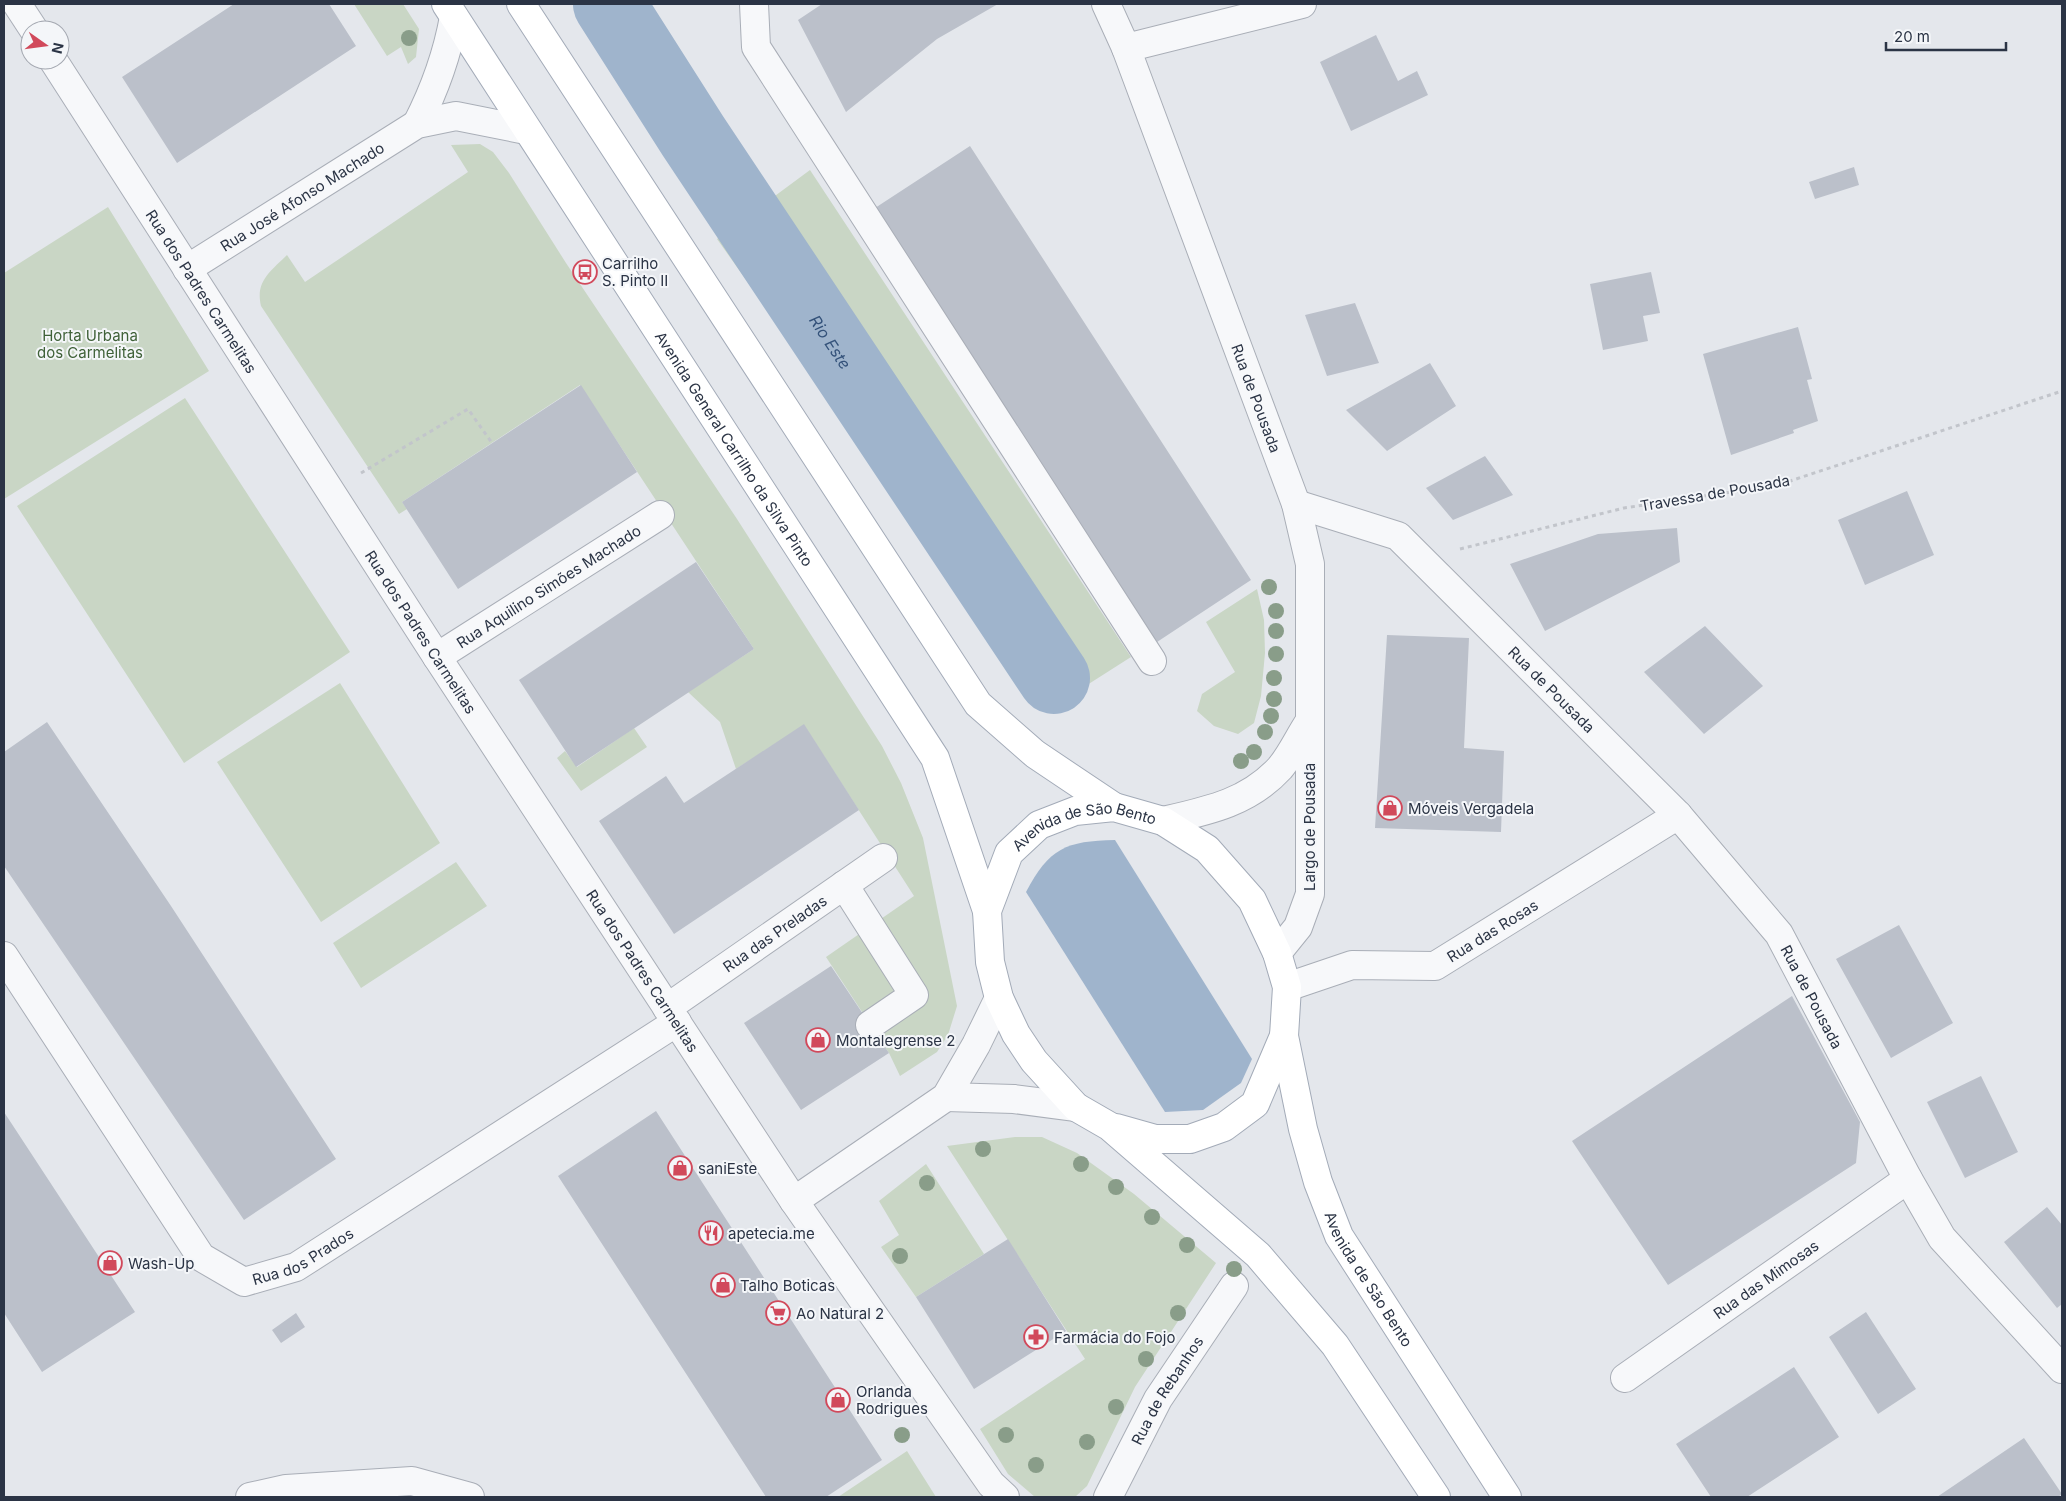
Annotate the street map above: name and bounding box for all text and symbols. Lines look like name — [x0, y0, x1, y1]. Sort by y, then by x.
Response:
north arrow — [20, 20, 70, 70]
scale bar — [1886, 20, 2006, 52]
text: 20 m — [1894, 27, 1930, 46]
text: N — [49, 41, 68, 55]
street label: Rua José Afonso Machado — [217, 138, 388, 255]
street label: Rua dos Padres Carmelitas — [142, 206, 261, 377]
place label: Carrilho S. Pinto II — [602, 254, 668, 290]
bus stop icon: Carrilho S. Pinto II — [572, 259, 598, 285]
water label: Rio Este — [805, 311, 855, 373]
park label: Horta Urbana dos Carmelitas — [37, 326, 143, 362]
street label: Avenida General Carrilho da Silva Pinto — [651, 328, 818, 570]
street label: Rua de Pousada — [1228, 341, 1285, 455]
street label: Travessa de Pousada — [1639, 470, 1791, 516]
street label: Rua Aquilino Simões Machado — [453, 520, 644, 652]
street label: Rua dos Padres Carmelitas — [361, 547, 481, 717]
street label: Rua de Pousada — [1504, 642, 1599, 736]
street label: Largo de Pousada — [1300, 763, 1319, 891]
shop icon: Móveis Vergadela — [1377, 795, 1403, 821]
street label: Avenida de São Bento — [1008, 797, 1159, 855]
place label: Móveis Vergadela — [1408, 799, 1534, 818]
street label: Rua dos Padres Carmelitas — [583, 886, 703, 1056]
street label: Rua das Preladas — [719, 891, 830, 976]
street label: Rua das Rosas — [1443, 895, 1541, 966]
street label: Rua de Pousada — [1777, 941, 1847, 1052]
shop icon: Montalegrense 2 — [805, 1027, 831, 1053]
place label: Montalegrense 2 — [836, 1031, 955, 1050]
shop icon: saniEste — [667, 1155, 693, 1181]
place label: saniEste — [698, 1159, 757, 1178]
street label: Avenida de São Bento — [1321, 1209, 1417, 1350]
restaurant icon: apetecia.me — [698, 1220, 724, 1246]
street label: Rua dos Prados — [250, 1223, 357, 1289]
place label: apetecia.me — [728, 1224, 815, 1243]
street label: Rua das Mimosas — [1709, 1235, 1822, 1323]
shop icon: Wash-Up — [97, 1250, 123, 1276]
place label: Wash-Up — [128, 1254, 194, 1273]
shop icon: Talho Boticas — [710, 1272, 736, 1298]
place label: Talho Boticas — [740, 1276, 835, 1295]
supermarket icon: Ao Natural 2 — [765, 1300, 791, 1326]
place label: Ao Natural 2 — [796, 1304, 884, 1323]
pharmacy icon: Farmácia do Fojo — [1023, 1324, 1049, 1350]
place label: Farmácia do Fojo — [1054, 1328, 1175, 1347]
street label: Rua de Rebanhos — [1127, 1332, 1207, 1448]
place label: Orlanda Rodrigues — [856, 1382, 928, 1418]
shop icon: Orlanda Rodrigues — [825, 1387, 851, 1413]

